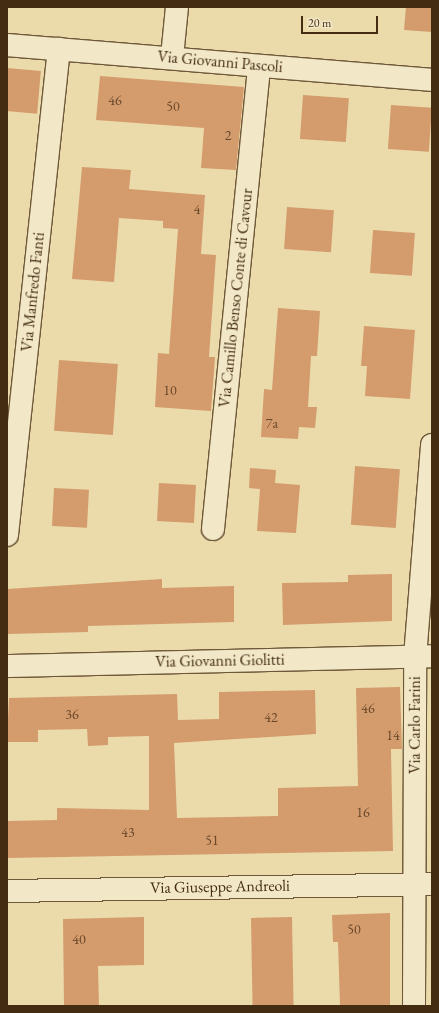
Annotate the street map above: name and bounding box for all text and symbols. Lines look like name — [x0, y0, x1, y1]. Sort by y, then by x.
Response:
scale bar — [303, 8, 380, 34]
text: 20 m — [308, 15, 331, 31]
street label: Via Giovanni Pascoli — [157, 47, 283, 77]
house number: 46 — [108, 92, 122, 108]
house number: 50 — [166, 98, 180, 114]
house number: 2 — [225, 127, 231, 143]
street label: Via Camillo Benso Conte di Cavour — [215, 187, 257, 409]
house number: 4 — [194, 201, 200, 217]
street label: Via Manfredo Fanti — [17, 231, 49, 353]
house number: 10 — [163, 382, 177, 398]
house number: 7a — [266, 415, 278, 431]
street label: Via Giovanni Giolitti — [155, 650, 285, 672]
street label: Via Carlo Farini — [405, 676, 425, 774]
house number: 46 — [361, 700, 375, 716]
house number: 36 — [65, 706, 79, 722]
house number: 42 — [264, 709, 278, 725]
house number: 14 — [386, 727, 400, 743]
house number: 16 — [356, 804, 370, 820]
house number: 43 — [121, 824, 135, 840]
house number: 51 — [205, 832, 219, 848]
street label: Via Giuseppe Andreoli — [150, 876, 290, 898]
house number: 50 — [347, 921, 361, 937]
house number: 40 — [72, 931, 86, 947]

